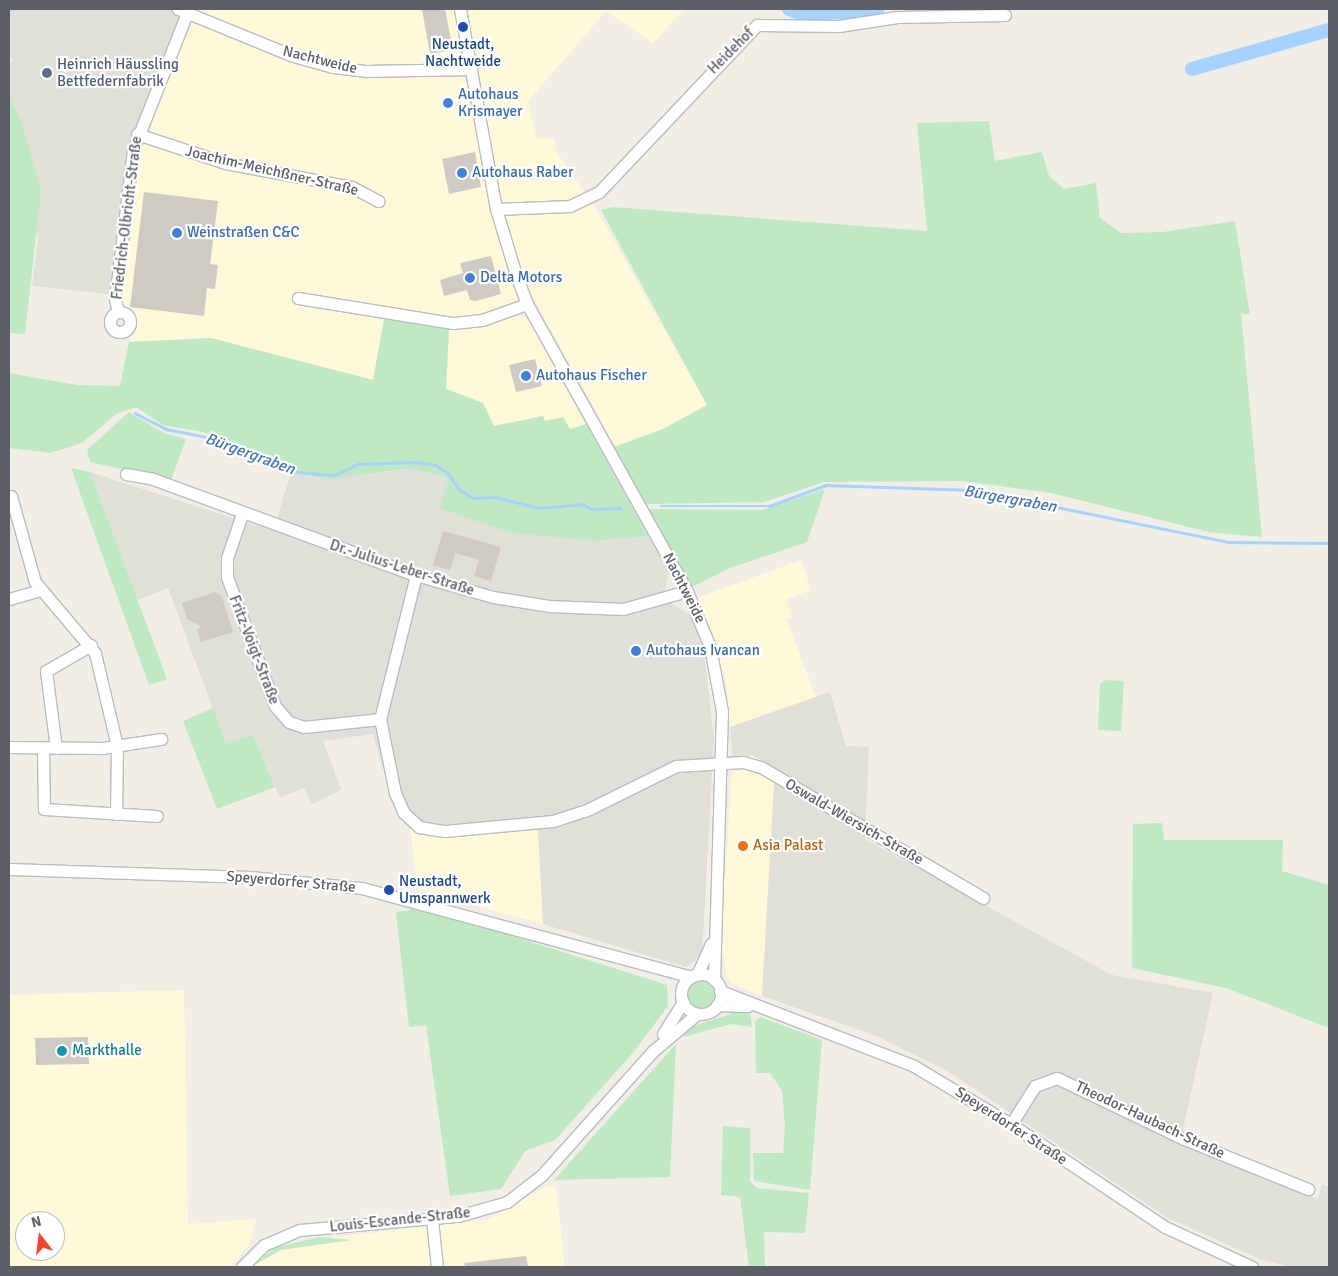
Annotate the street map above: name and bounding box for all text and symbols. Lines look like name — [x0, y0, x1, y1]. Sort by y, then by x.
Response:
marker: Neustadt, Nachtweide — [457, 21, 469, 33]
street label: Heidehof — [704, 24, 758, 78]
place label: Neustadt, Nachtweide — [425, 35, 501, 70]
street label: Nachtweide — [281, 42, 359, 78]
place label: Heinrich Häussling Bettfedernfabrik — [57, 55, 179, 90]
marker: Heinrich Häussling Bettfedernfabrik — [41, 67, 53, 79]
place label: Autohaus Krismayer — [458, 85, 523, 120]
marker: Autohaus Krismayer — [442, 97, 454, 109]
street label: Friedrich-Olbricht-Straße — [108, 135, 146, 301]
street label: Joachim-Meichßner-Straße — [184, 142, 360, 200]
place label: Autohaus Raber — [472, 164, 573, 182]
marker: Autohaus Raber — [456, 167, 468, 179]
place label: Weinstraßen C&C — [187, 224, 300, 242]
marker: Weinstraßen C&C — [171, 227, 183, 239]
place label: Delta Motors — [480, 269, 562, 287]
marker: Delta Motors — [464, 272, 476, 284]
place label: Autohaus Fischer — [536, 367, 647, 385]
marker: Autohaus Fischer — [520, 370, 532, 382]
water label: Bürgergraben — [203, 429, 297, 479]
water label: Bürgergraben — [962, 481, 1058, 517]
street label: Dr.-Julius-Leber-Straße — [327, 536, 477, 600]
street label: Nachtweide — [659, 550, 709, 626]
street label: Fritz-Voigt-Straße — [225, 593, 283, 707]
place label: Autohaus Ivancan — [646, 642, 760, 660]
marker: Autohaus Ivancan — [630, 645, 642, 657]
street label: Oswald-Wiersich-Straße — [782, 775, 926, 869]
place label: Asia Palast — [753, 837, 823, 855]
marker: Asia Palast — [737, 840, 749, 852]
street label: Speyerdorfer Straße — [226, 867, 356, 897]
place label: Neustadt, Umspannwerk — [399, 872, 490, 907]
marker: Neustadt, Umspannwerk — [383, 884, 395, 896]
place label: Markthalle — [72, 1042, 142, 1060]
marker: Markthalle — [56, 1045, 68, 1057]
street label: Theodor-Haubach-Straße — [1072, 1077, 1228, 1163]
street label: Speyerdorfer Straße — [952, 1083, 1070, 1169]
street label: Louis-Escande-Straße — [329, 1204, 471, 1236]
north arrow — [15, 1211, 65, 1261]
text: N — [29, 1213, 43, 1231]

